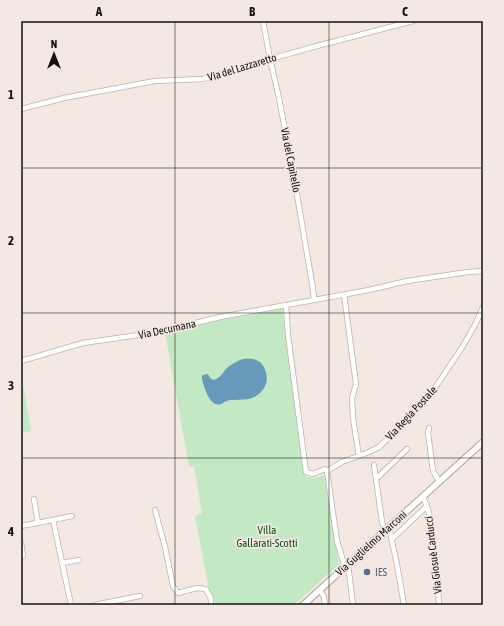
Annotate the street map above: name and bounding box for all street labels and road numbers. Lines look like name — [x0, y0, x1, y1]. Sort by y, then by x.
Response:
street label: Via del Lazzaretto — [206, 51, 278, 83]
street label: Via del Capitello — [279, 126, 303, 194]
street label: Via Decumana — [137, 317, 197, 341]
street label: Via Regia Postale — [383, 384, 439, 442]
street label: Via Guglielmo Marconi — [333, 508, 409, 578]
street label: Via Giosuè Carducci — [422, 515, 444, 595]

